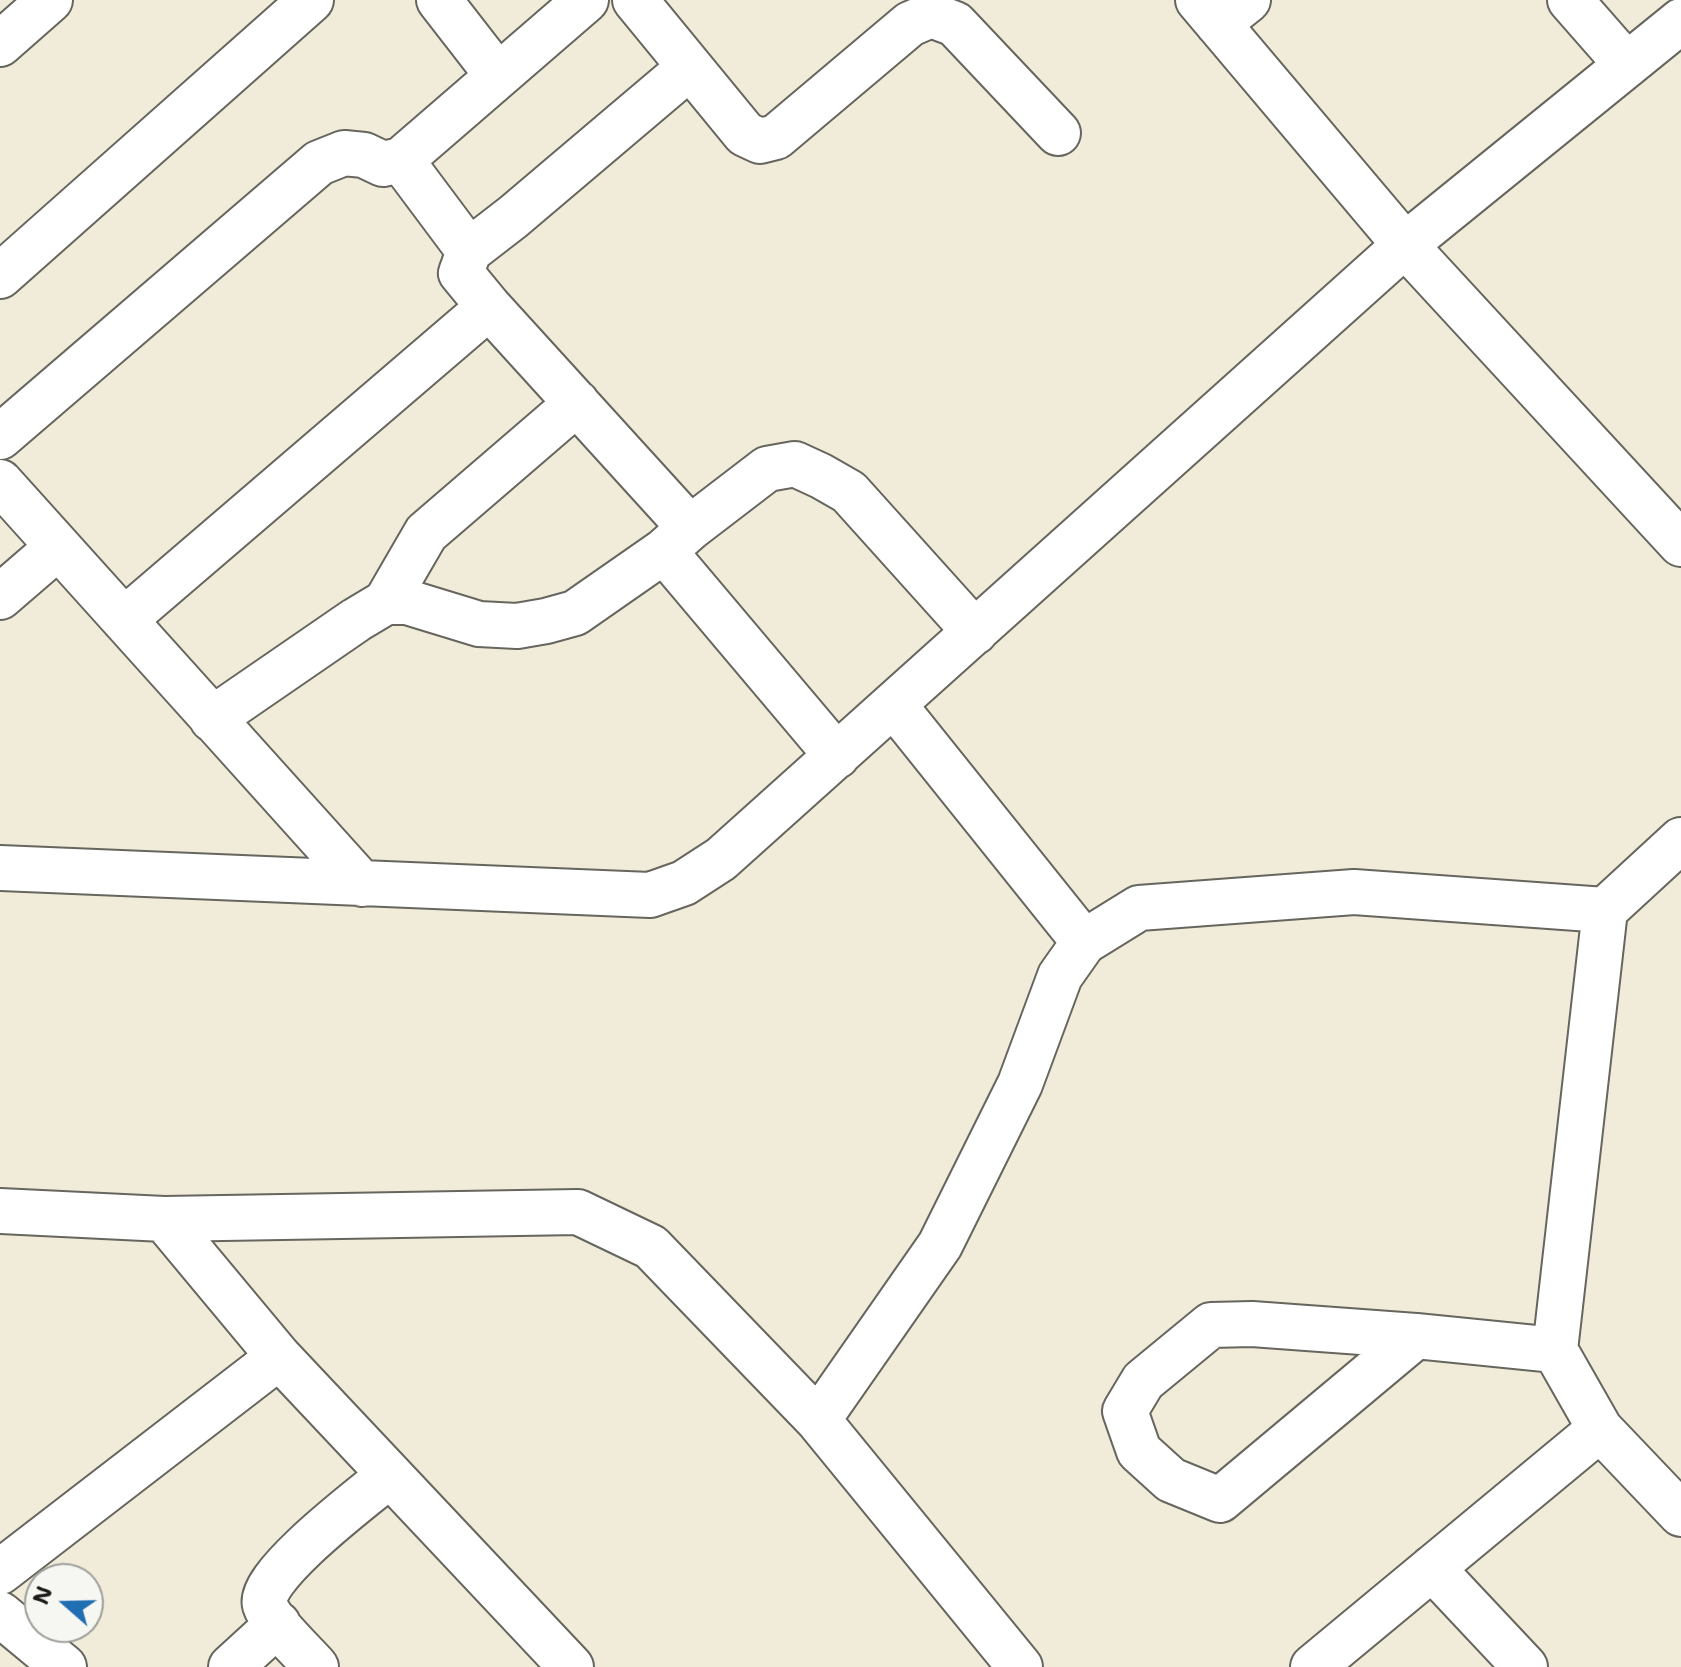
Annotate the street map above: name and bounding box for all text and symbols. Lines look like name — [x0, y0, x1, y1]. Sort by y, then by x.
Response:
north arrow — [24, 1563, 104, 1643]
text: N — [26, 1582, 59, 1608]

